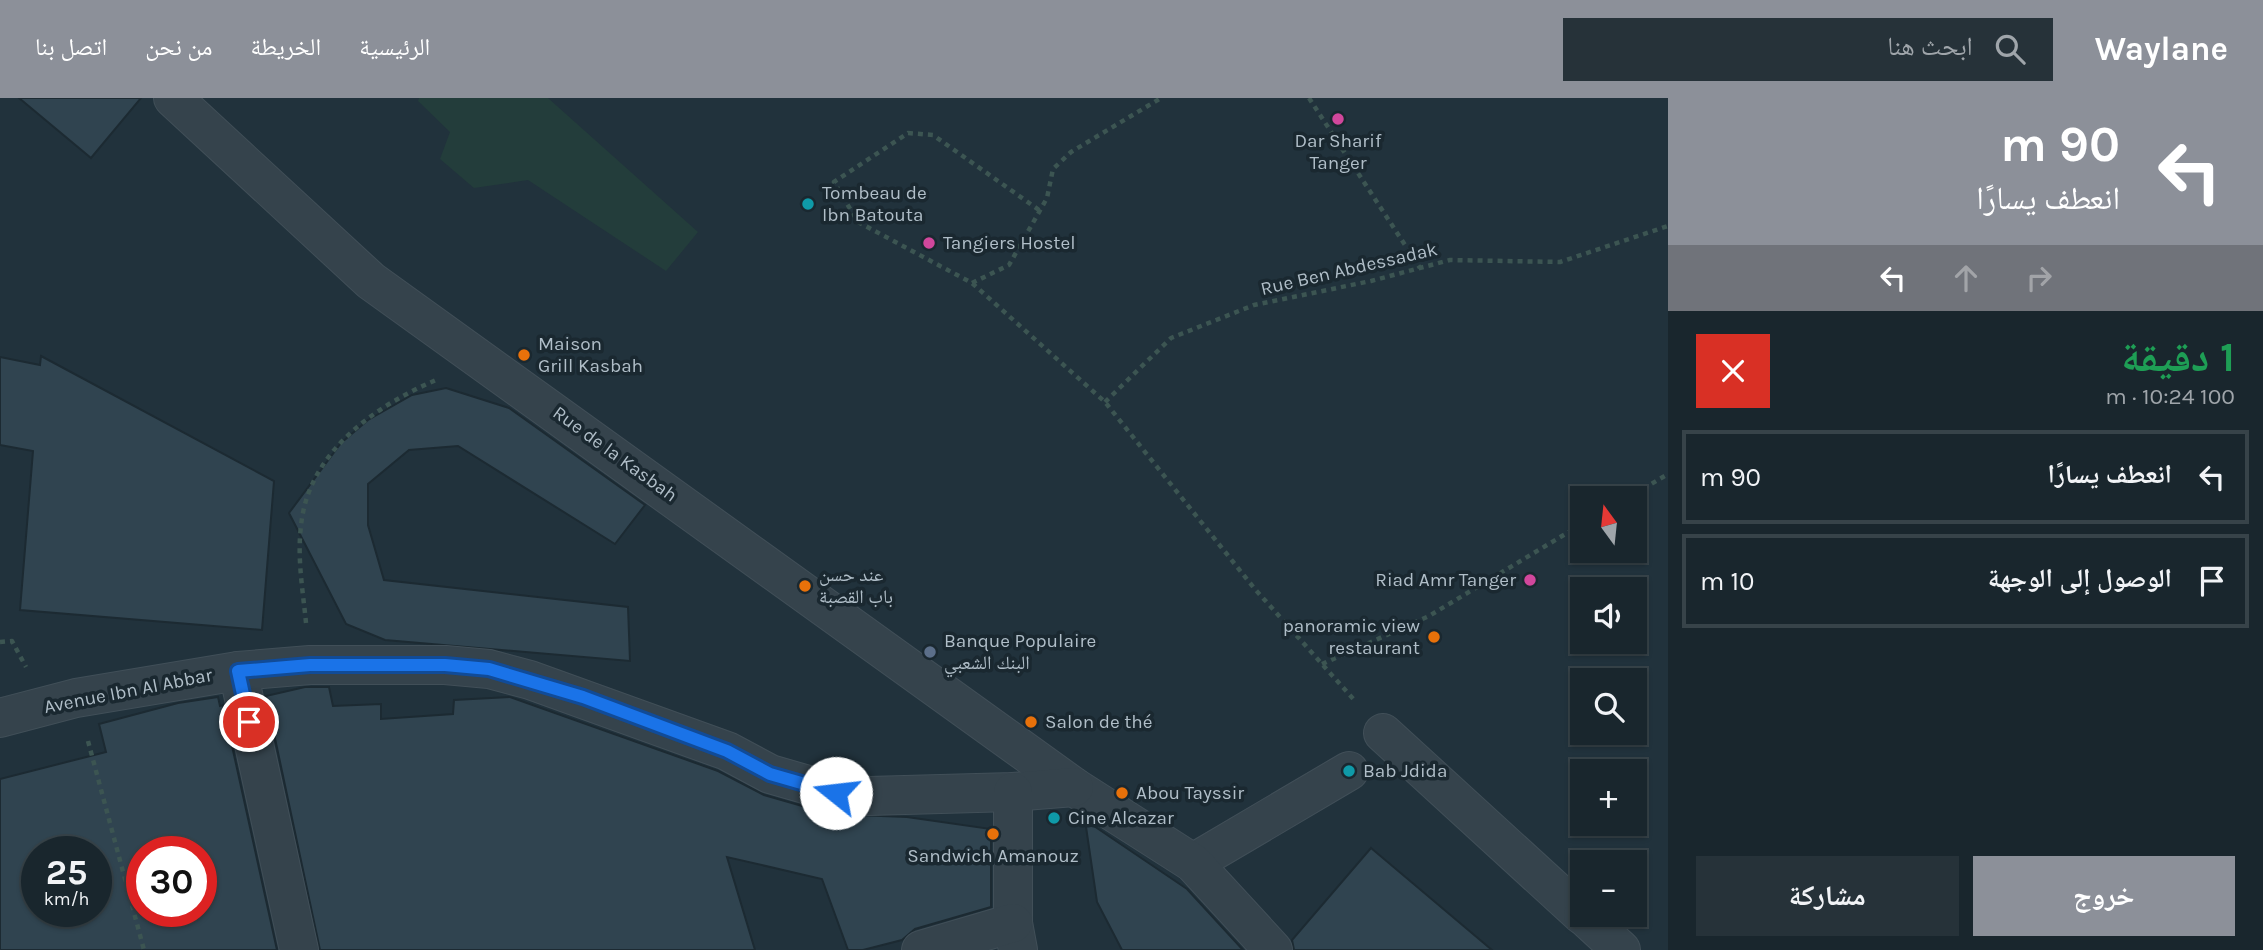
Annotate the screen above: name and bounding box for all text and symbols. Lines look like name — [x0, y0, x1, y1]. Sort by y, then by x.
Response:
search box — [1563, 18, 2053, 81]
icon: search — [1991, 30, 2029, 68]
text: Waylane — [2095, 30, 2228, 68]
text: ابحث هنا — [1887, 31, 1973, 62]
text: اتصل بنا — [35, 33, 107, 61]
text: من نحن — [145, 33, 213, 61]
text: الخريطة — [251, 33, 321, 61]
text: الرئيسية — [359, 33, 430, 61]
marker: Dar Sharif Tanger — [1330, 111, 1346, 127]
text: 90 m — [2000, 116, 2120, 173]
icon: left — [2144, 126, 2235, 217]
place label: Dar Sharif Tanger — [1295, 130, 1382, 174]
text: انعطف يسارًا — [1976, 180, 2120, 217]
place label: Tombeau de Ibn Batouta — [822, 182, 927, 226]
marker: Tombeau de Ibn Batouta — [800, 196, 816, 212]
place label: Tangiers Hostel — [943, 232, 1076, 254]
marker: Tangiers Hostel — [921, 235, 937, 251]
street label: Rue Ben Abdessadak — [1258, 238, 1440, 300]
icon: left — [1874, 259, 1912, 297]
icon: ahead — [1947, 259, 1985, 297]
icon: right — [2020, 259, 2058, 297]
text: 1 دقيقة — [2121, 332, 2235, 382]
place label: Maison Grill Kasbah — [538, 333, 643, 377]
button: close — [1696, 334, 1770, 408]
marker: Maison Grill Kasbah — [516, 347, 532, 363]
text: 100 m · 10:24 — [2105, 383, 2235, 410]
street label: Rue de la Kasbah — [549, 401, 681, 507]
icon: left — [2193, 458, 2231, 496]
text: انعطف يسارًا — [2048, 459, 2172, 490]
text: 90 m — [1700, 462, 1761, 493]
north arrow — [1570, 486, 1647, 564]
map controls — [1570, 486, 1647, 927]
icon: arrive — [2193, 562, 2231, 600]
text: الوصول إلى الوجهة — [1988, 563, 2172, 594]
place label: عند حسن باب القصبة — [819, 564, 893, 608]
text: 10 m — [1700, 566, 1755, 597]
place label: Riad Amr Tanger — [1375, 569, 1516, 591]
marker: Riad Amr Tanger — [1522, 572, 1538, 588]
button: sound — [1570, 577, 1647, 654]
marker: عند حسن باب القصبة — [797, 578, 813, 594]
place label: panoramic view restaurant — [1283, 615, 1420, 659]
marker: panoramic view restaurant — [1426, 629, 1442, 645]
place label: Banque Populaire البنك الشعبي — [944, 630, 1096, 678]
marker: Banque Populaire البنك الشعبي — [922, 644, 938, 660]
street label: Avenue Ibn Al Abbar — [42, 664, 214, 718]
button: search — [1570, 668, 1647, 745]
pin — [219, 692, 279, 752]
icon: arrive — [230, 703, 268, 741]
place label: Salon de thé — [1045, 711, 1153, 733]
marker: Salon de thé — [1023, 714, 1039, 730]
position arrow — [799, 756, 873, 830]
button: + — [1570, 759, 1647, 836]
place label: Bab Jdida — [1363, 760, 1447, 782]
marker: Bab Jdida — [1341, 763, 1357, 779]
place label: Abou Tayssir — [1136, 782, 1244, 804]
marker: Abou Tayssir — [1114, 785, 1130, 801]
place label: Cine Alcazar — [1068, 807, 1174, 829]
marker: Cine Alcazar — [1046, 810, 1062, 826]
marker: Sandwich Amanouz — [985, 826, 1001, 842]
speed limit sign: 30 — [126, 836, 217, 927]
place label: Sandwich Amanouz — [907, 845, 1079, 867]
button: − — [1570, 850, 1647, 927]
text: 25 — [46, 852, 87, 893]
button: مشاركة — [1696, 856, 1959, 936]
button: خروج — [1973, 856, 2235, 936]
text: km/h — [44, 888, 89, 910]

